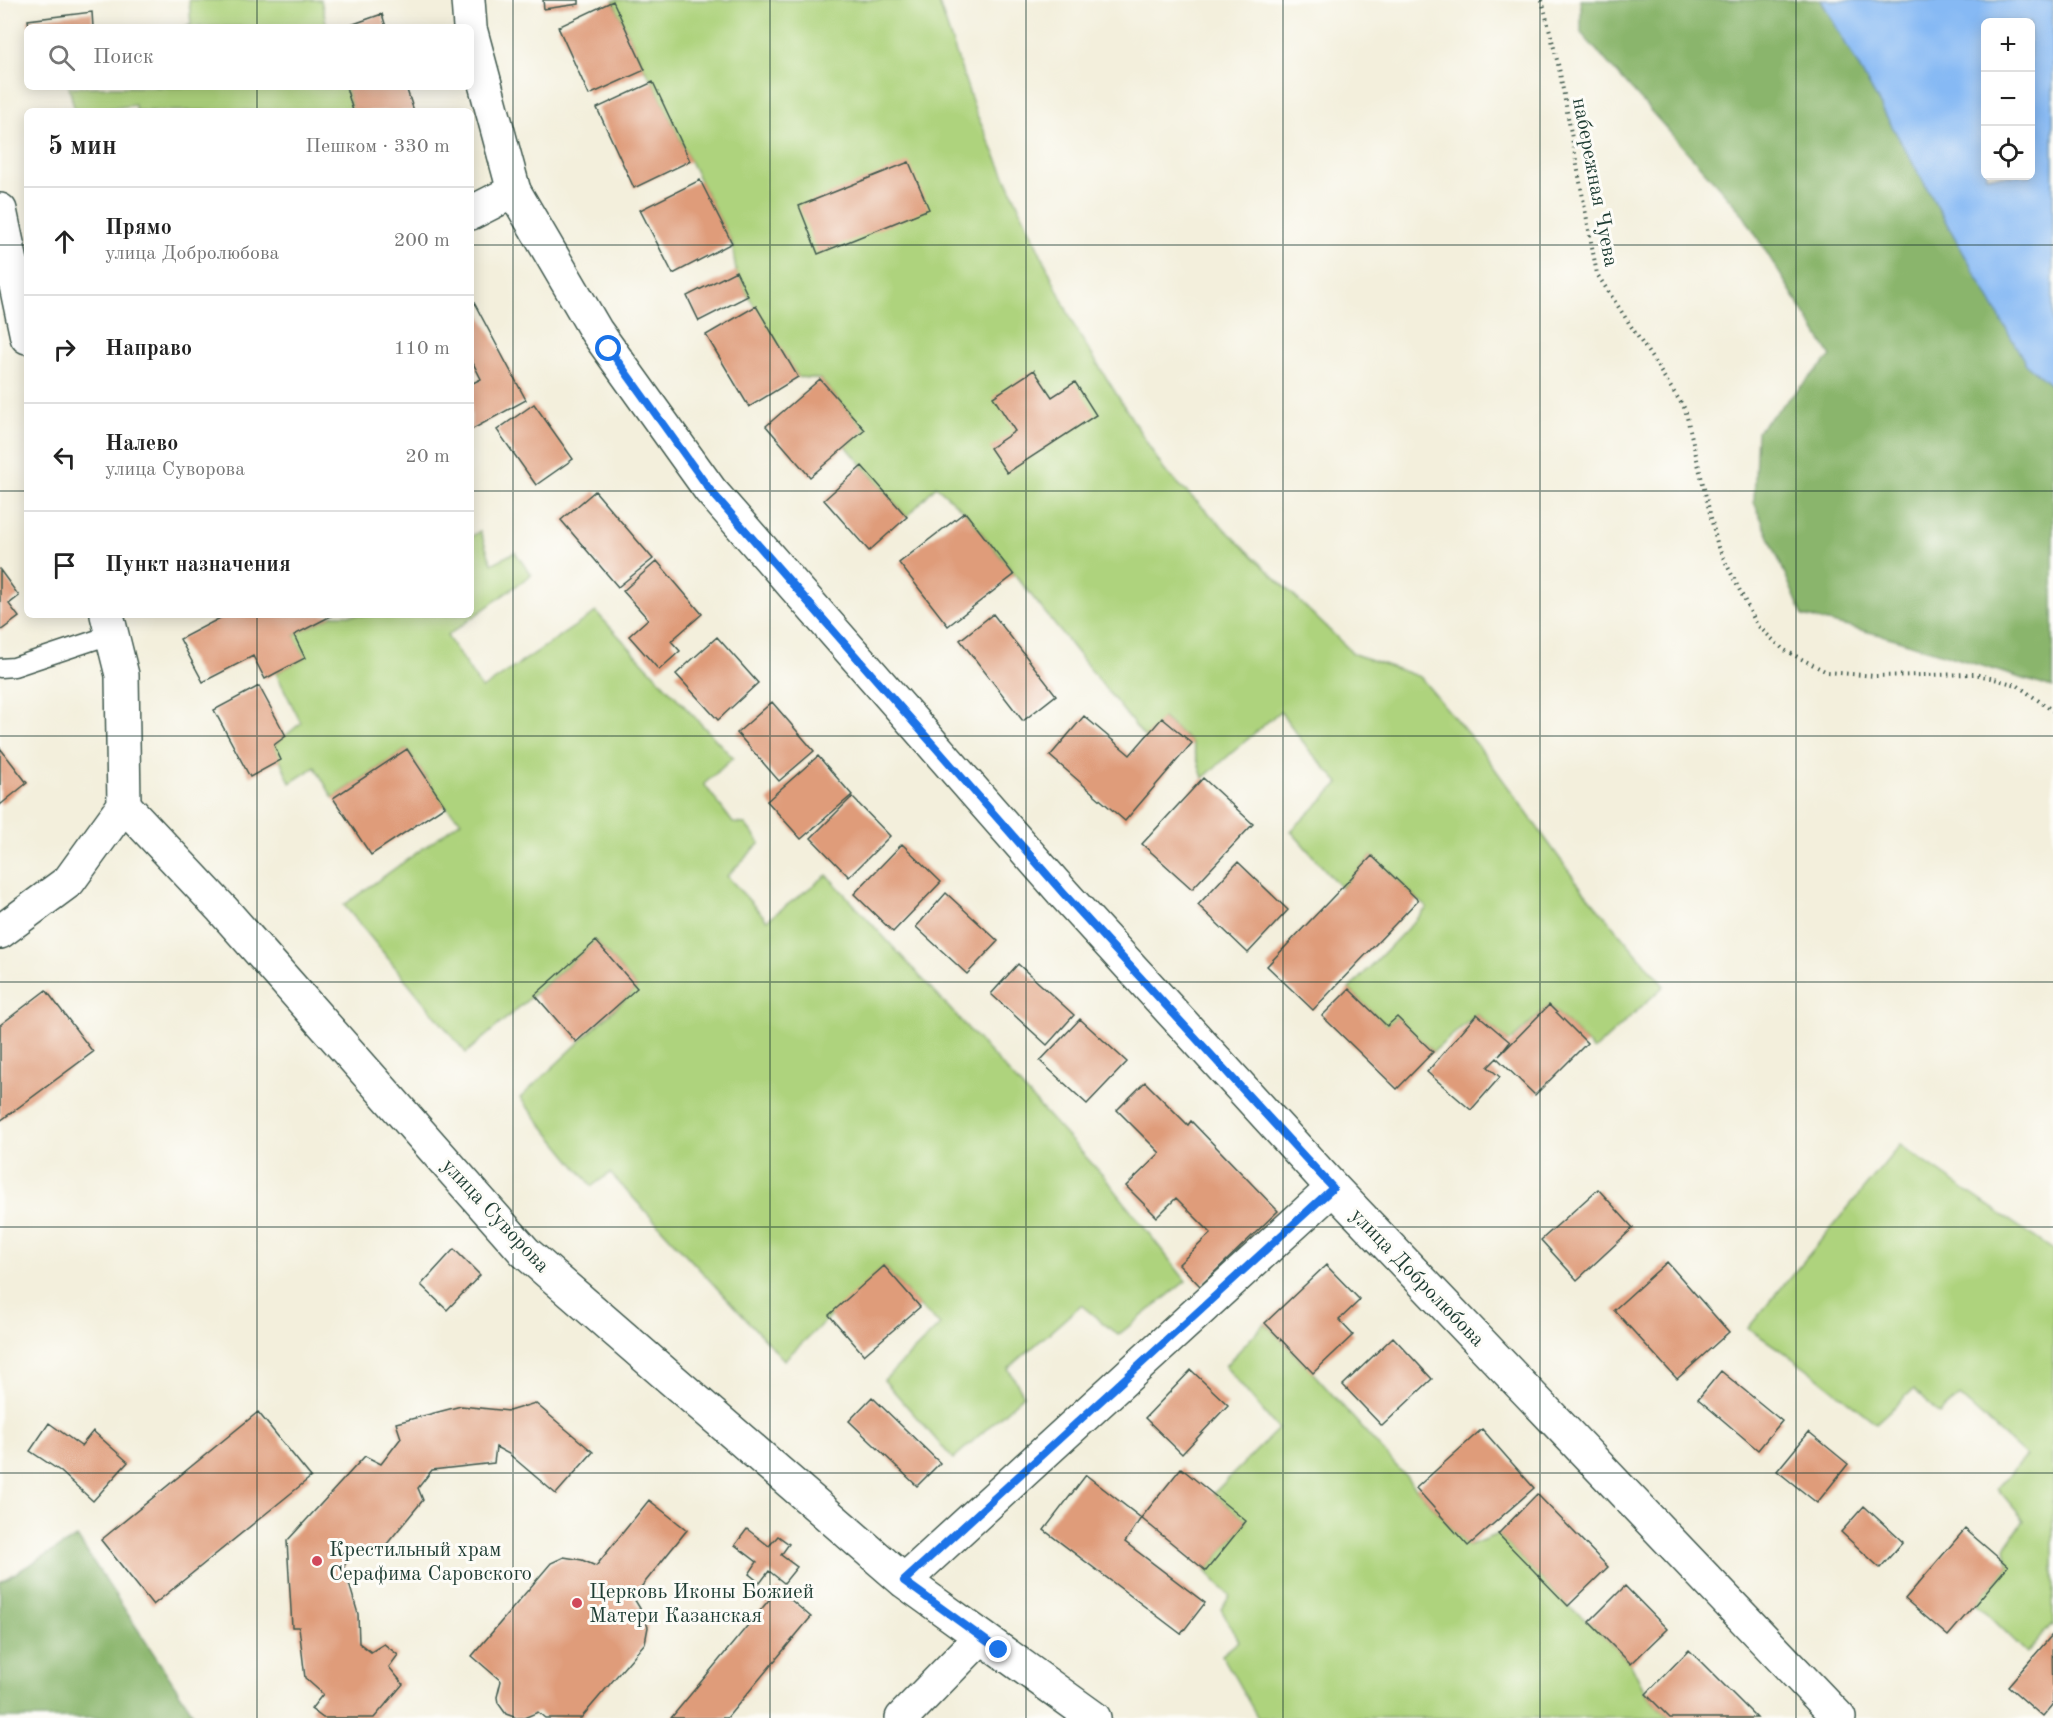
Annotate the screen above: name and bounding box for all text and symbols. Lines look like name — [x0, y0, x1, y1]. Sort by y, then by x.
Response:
map controls — [1981, 18, 2035, 180]
button: + — [1981, 18, 2035, 72]
search box — [24, 24, 474, 90]
icon: search — [45, 41, 78, 74]
text: Поиск — [93, 46, 154, 68]
button: − — [1981, 72, 2035, 126]
street label: набережная Чуева — [1568, 96, 1621, 269]
button: locate — [1981, 126, 2035, 180]
text: 5 мин — [48, 134, 117, 160]
text: Пешком · 330 m — [305, 137, 450, 157]
text: Прямо — [105, 217, 172, 239]
icon: ahead — [48, 225, 81, 258]
text: 200 m — [394, 231, 450, 251]
text: улица Добролюбова — [105, 244, 279, 264]
icon: right — [48, 333, 81, 366]
route start — [595, 335, 621, 361]
text: Направо — [105, 338, 192, 360]
text: 110 m — [394, 339, 450, 359]
text: Налево — [105, 433, 178, 455]
icon: left — [48, 441, 81, 474]
text: 20 m — [405, 447, 450, 467]
text: улица Суворова — [105, 460, 245, 480]
icon: arrive — [48, 549, 81, 582]
text: Пункт назначения — [105, 554, 291, 576]
street label: улица Суворова — [437, 1155, 553, 1277]
street label: улица Добролюбова — [1346, 1205, 1488, 1351]
place label: Крестильный храм Серафима Саровского — [329, 1540, 532, 1585]
marker: Крестильный храм Серафима Саровского — [310, 1554, 324, 1568]
place label: Церковь Иконы Божией Матери Казанская — [589, 1582, 814, 1627]
marker: Церковь Иконы Божией Матери Казанская — [570, 1596, 584, 1610]
route end — [985, 1636, 1011, 1662]

